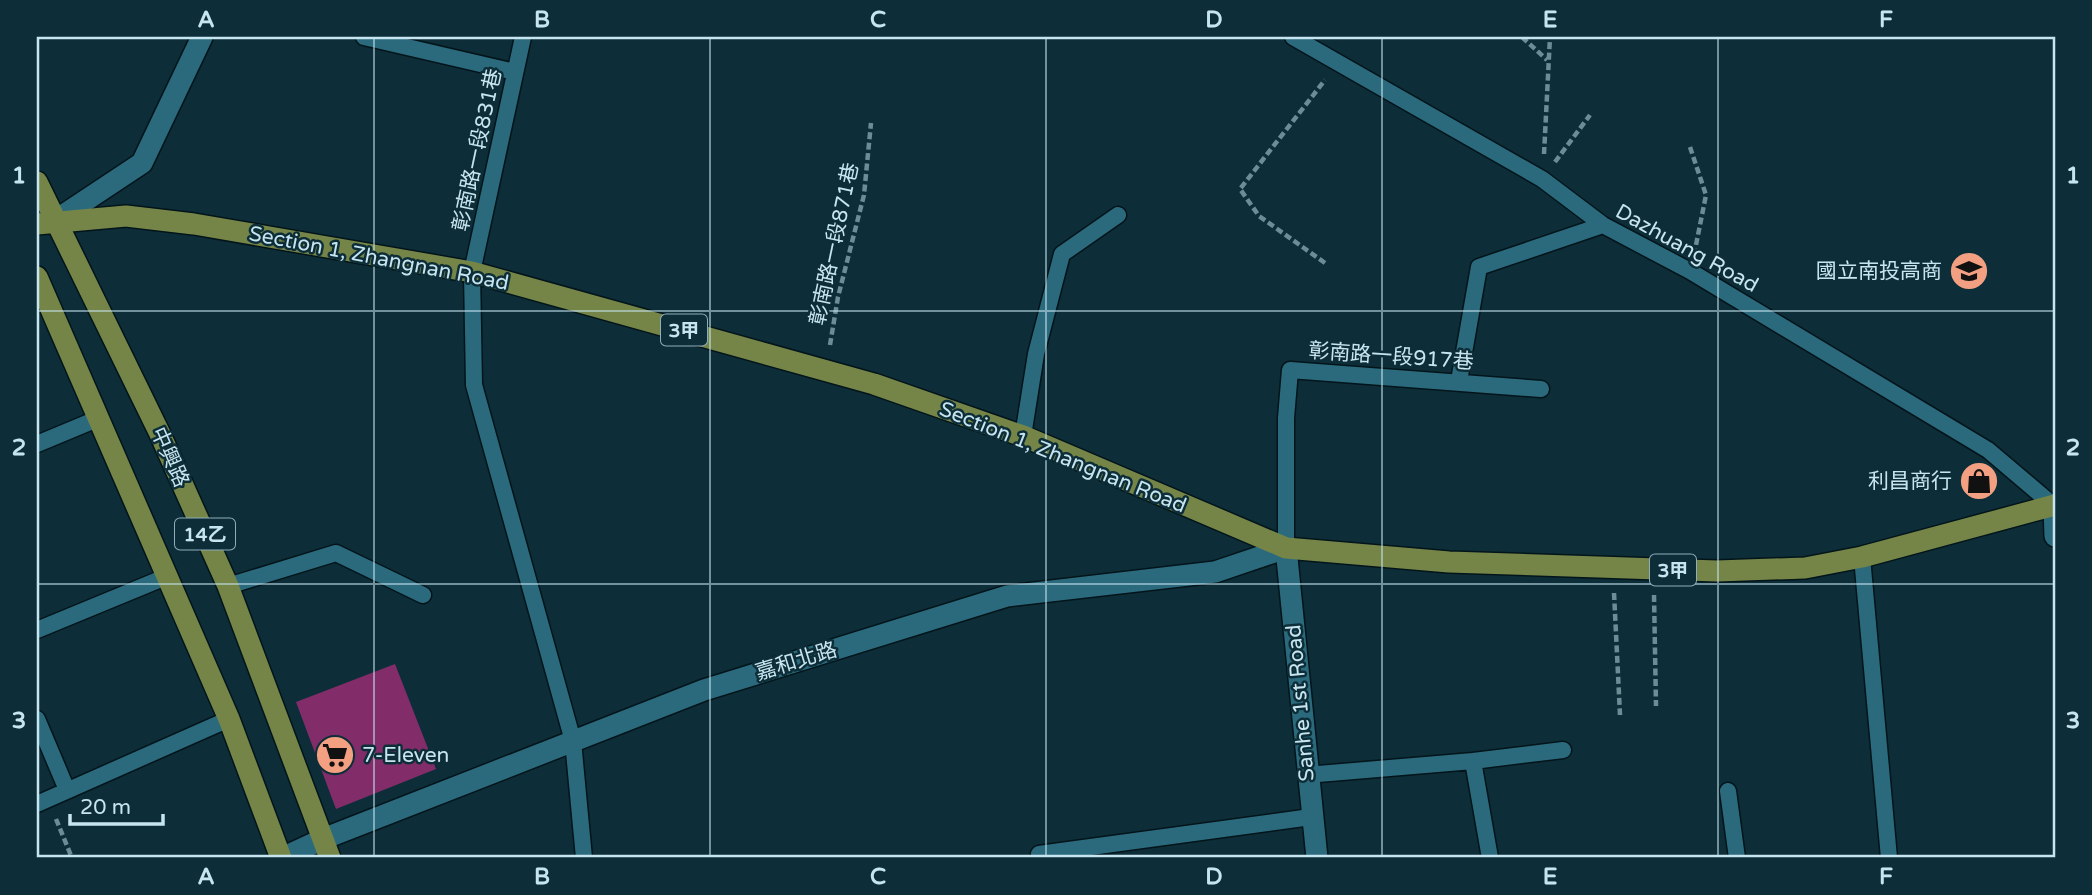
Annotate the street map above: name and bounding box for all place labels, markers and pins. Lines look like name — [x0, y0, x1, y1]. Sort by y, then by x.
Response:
school or university icon: 國立南投高商 — [1948, 250, 1990, 292]
place label: 國立南投高商 — [1816, 259, 1942, 284]
shop icon: 利昌商行 — [1958, 460, 2000, 502]
place label: 利昌商行 — [1868, 469, 1952, 494]
supermarket icon: 7-Eleven — [314, 734, 356, 776]
place label: 7-Eleven — [362, 743, 449, 768]

